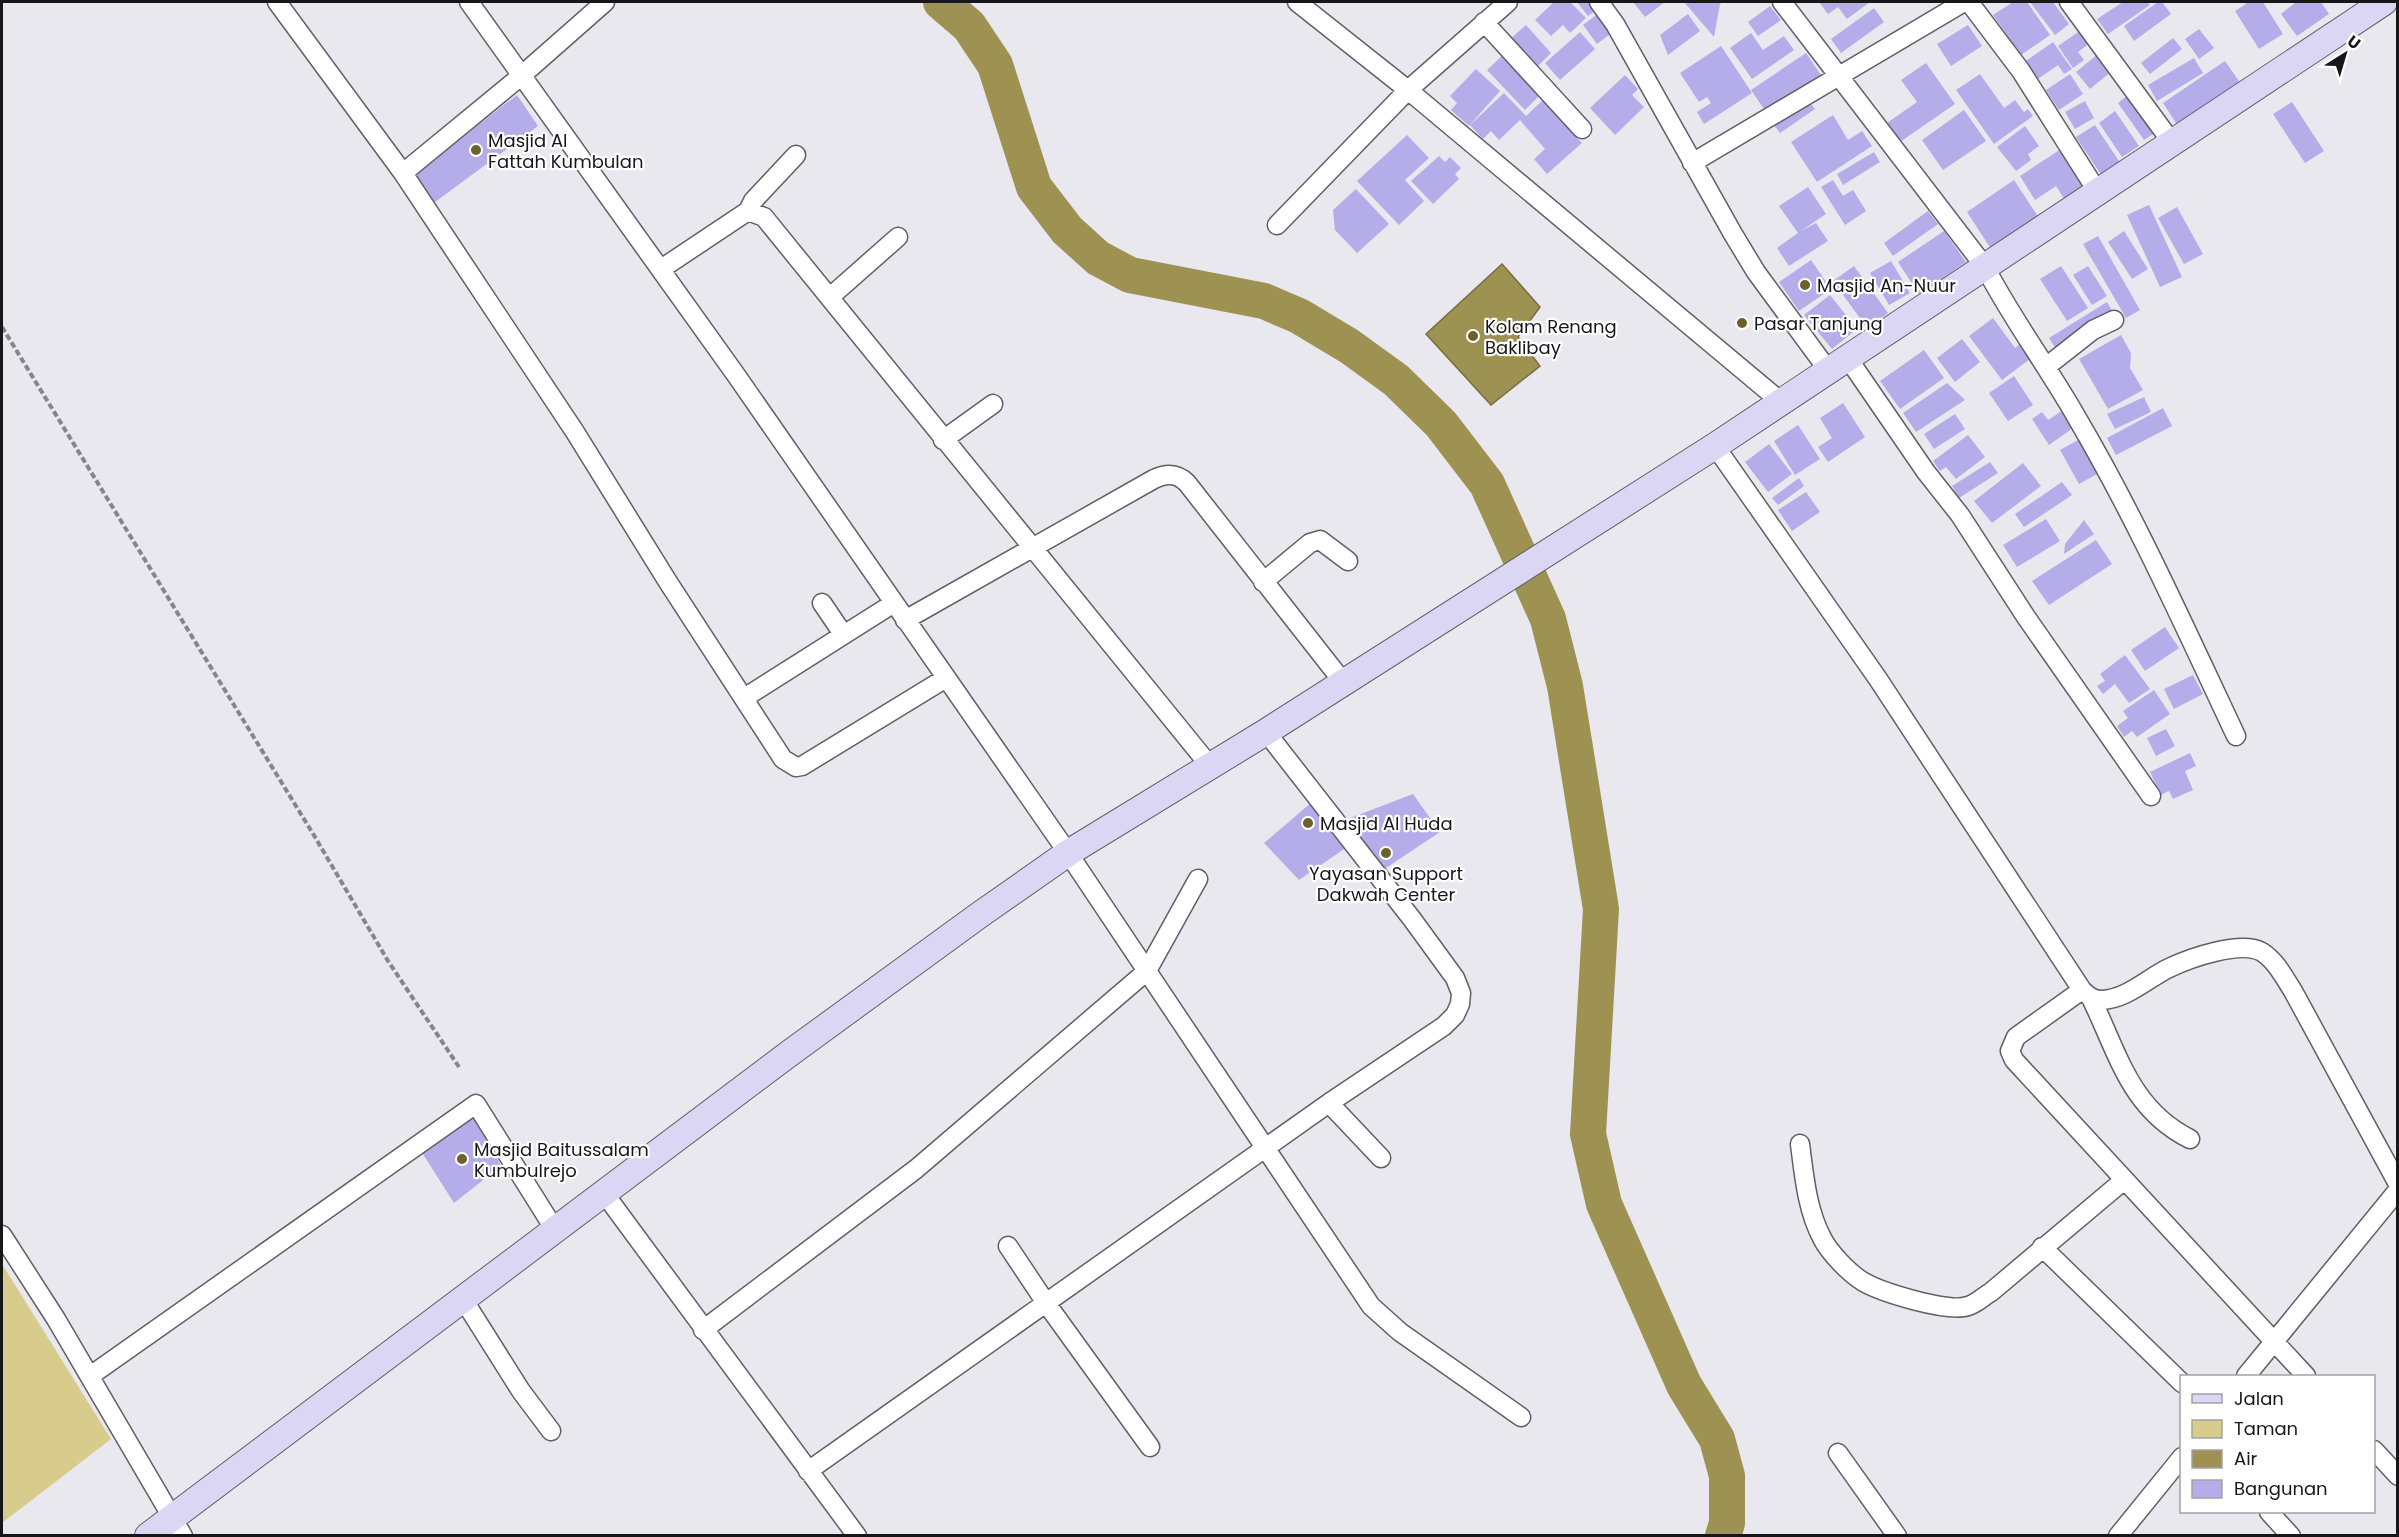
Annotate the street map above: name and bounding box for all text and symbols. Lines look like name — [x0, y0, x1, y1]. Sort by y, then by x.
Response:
north arrow — [2315, 24, 2375, 84]
text: U — [2342, 30, 2365, 55]
place label: Masjid Al Fattah Kumbulan — [488, 128, 643, 174]
marker: Masjid Al Fattah Kumbulan — [469, 143, 483, 157]
place label: Masjid An-Nuur — [1817, 273, 1956, 298]
marker: Masjid An-Nuur — [1798, 278, 1812, 292]
place label: Pasar Tanjung — [1754, 311, 1883, 336]
place label: Kolam Renang Baklibay — [1485, 314, 1617, 360]
marker: Pasar Tanjung — [1735, 316, 1749, 330]
marker: Kolam Renang Baklibay — [1466, 329, 1480, 343]
place label: Masjid Al Huda — [1320, 811, 1453, 836]
marker: Masjid Al Huda — [1301, 816, 1315, 830]
marker: Yayasan Support Dakwah Center — [1379, 846, 1393, 860]
place label: Yayasan Support Dakwah Center — [1309, 861, 1463, 907]
place label: Masjid Baitussalam Kumbulrejo — [474, 1137, 649, 1183]
marker: Masjid Baitussalam Kumbulrejo — [455, 1152, 469, 1166]
legend — [2180, 1375, 2375, 1513]
text: Jalan — [2234, 1386, 2284, 1411]
text: Taman — [2234, 1416, 2298, 1441]
text: Air — [2234, 1446, 2258, 1471]
text: Bangunan — [2234, 1476, 2328, 1501]

